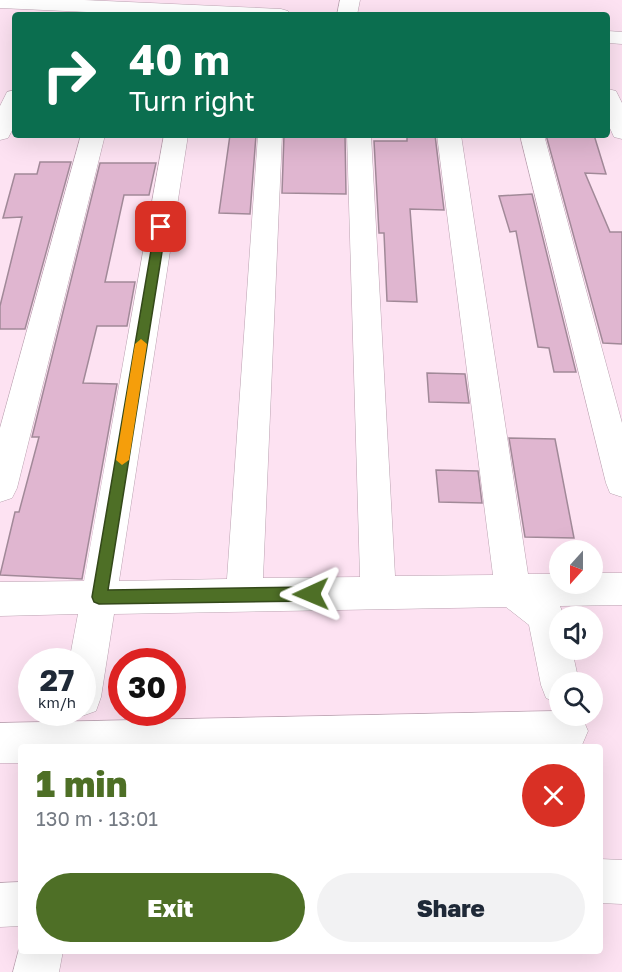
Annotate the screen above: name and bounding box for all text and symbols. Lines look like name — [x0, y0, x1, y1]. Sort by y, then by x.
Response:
text: 40 m — [129, 34, 230, 84]
icon: right — [30, 36, 108, 114]
text: Turn right — [129, 85, 255, 117]
pin — [135, 201, 186, 252]
icon: arrive — [144, 210, 177, 243]
north arrow — [549, 540, 603, 594]
map controls — [549, 540, 603, 726]
position arrow — [279, 562, 343, 626]
button: sound — [549, 606, 603, 660]
speed limit sign: 30 — [108, 648, 186, 726]
text: 27 — [40, 662, 74, 698]
button: search — [549, 672, 603, 726]
text: km/h — [38, 693, 76, 711]
text: 1 min — [36, 762, 127, 805]
button: close — [522, 764, 585, 827]
text: 130 m · 13:01 — [36, 806, 158, 830]
button: Exit — [36, 873, 305, 942]
button: Share — [317, 873, 585, 942]

